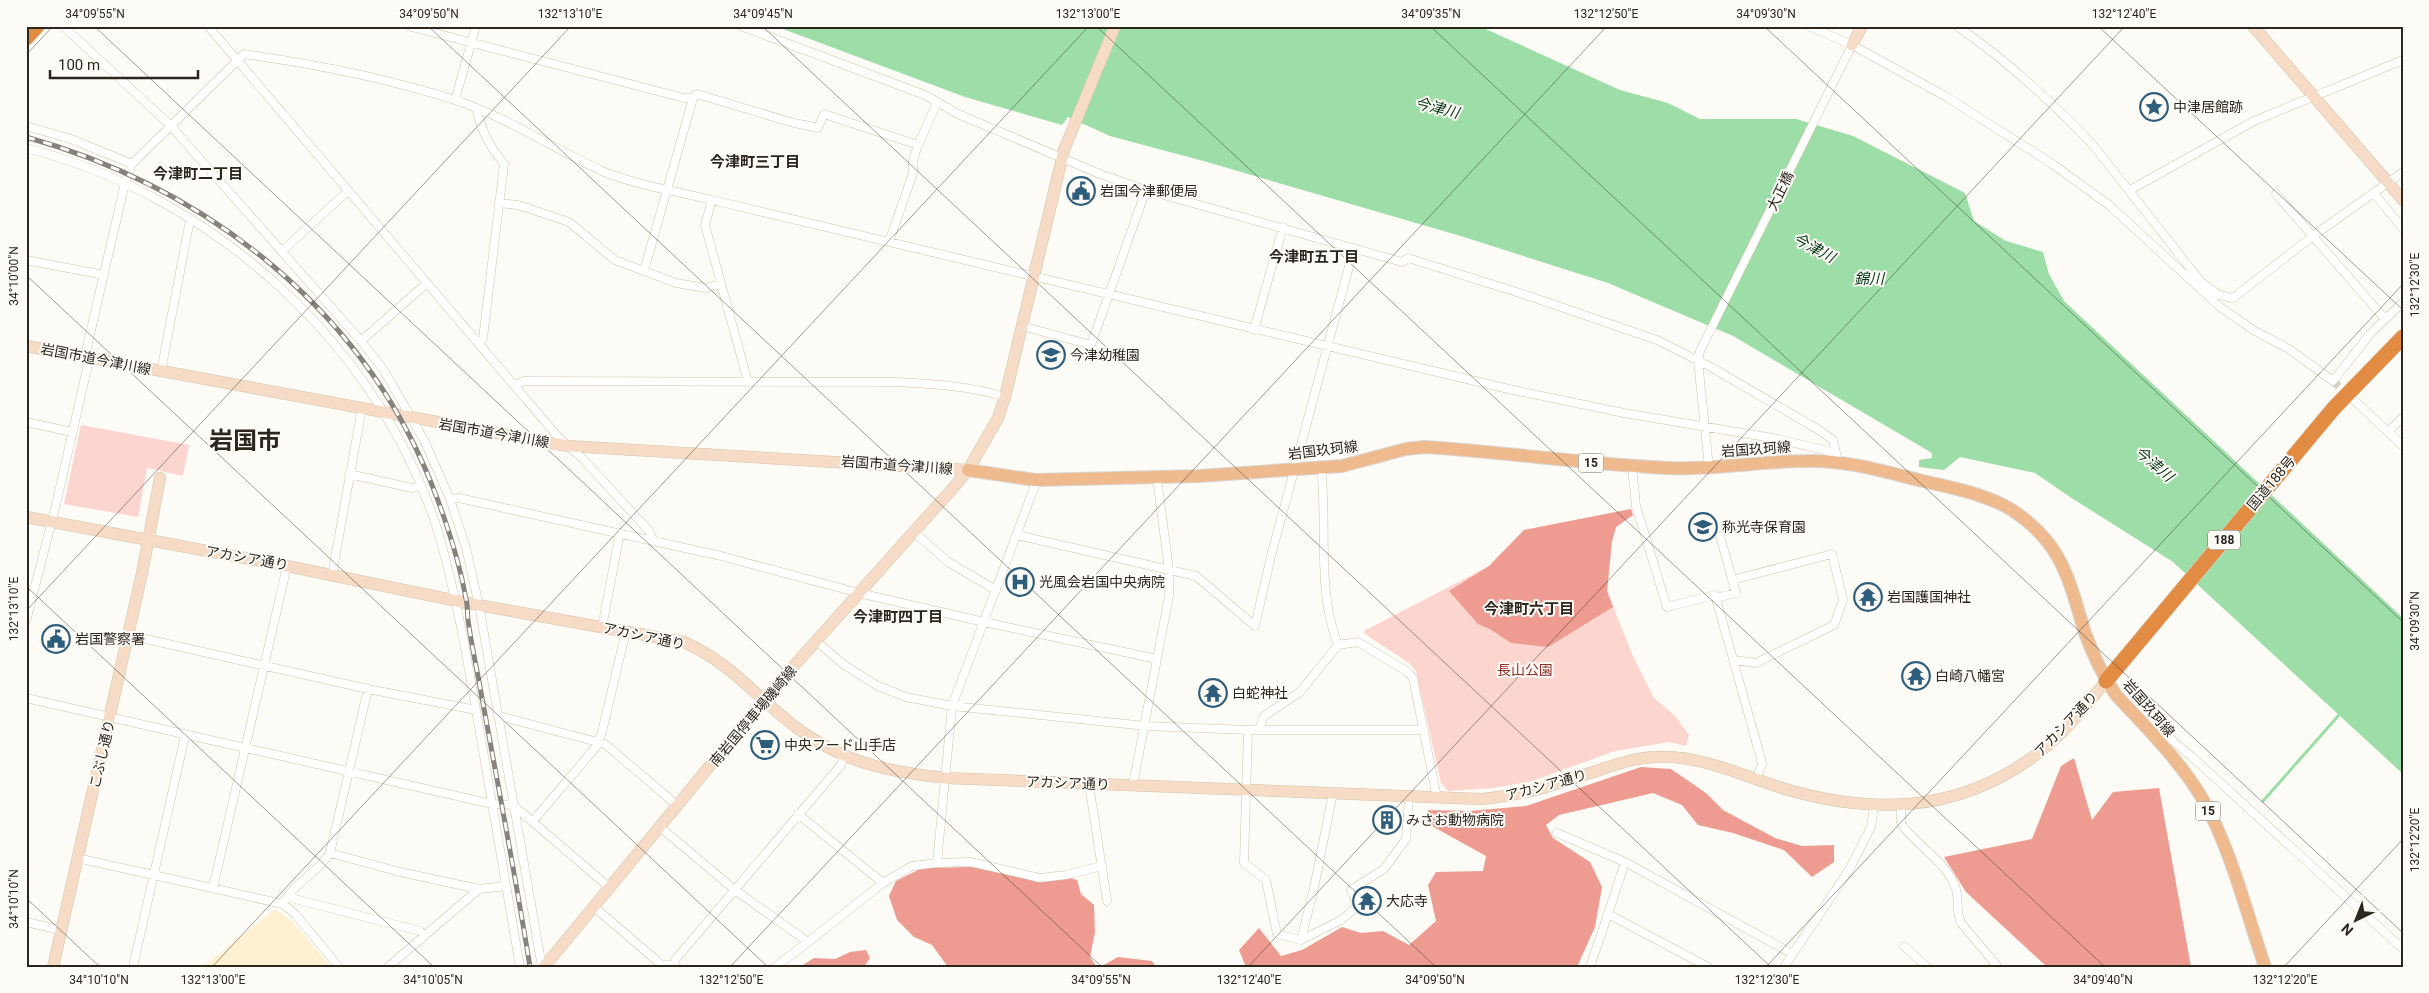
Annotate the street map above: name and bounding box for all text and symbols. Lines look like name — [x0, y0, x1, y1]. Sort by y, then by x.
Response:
text: 34°09'55"N — [65, 7, 125, 21]
text: 34°09'50"N — [399, 7, 459, 21]
text: 132°13'10"E — [538, 7, 602, 21]
text: 34°09'45"N — [733, 7, 793, 21]
text: 132°13'00"E — [1056, 7, 1120, 21]
text: 34°09'35"N — [1401, 7, 1461, 21]
text: 132°12'50"E — [1574, 7, 1638, 21]
text: 34°09'30"N — [1736, 7, 1796, 21]
text: 132°12'40"E — [2092, 7, 2156, 21]
scale bar — [50, 48, 198, 80]
text: 100 m — [58, 56, 100, 74]
place icon: 中津居館跡 — [2139, 92, 2169, 122]
water label: 今津川 — [1413, 94, 1463, 123]
place label: 中津居館跡 — [2173, 99, 2243, 115]
district label: 今津町三丁目 — [710, 153, 800, 171]
district label: 今津町二丁目 — [153, 165, 243, 183]
street label: 大正橋 — [1764, 169, 1796, 213]
public building icon: 岩国今津郵便局 — [1066, 176, 1096, 206]
place label: 岩国今津郵便局 — [1100, 183, 1198, 199]
water label: 今津川 — [1790, 229, 1840, 267]
text: 34°10'00"N — [7, 246, 21, 306]
district label: 今津町五丁目 — [1269, 248, 1359, 266]
text: 132°12'30"E — [2408, 253, 2422, 317]
water label: 錦川 — [1854, 270, 1886, 288]
street label: 岩国市道今津川線 — [40, 340, 152, 378]
school or university icon: 今津幼稚園 — [1036, 340, 1066, 370]
place label: 今津幼稚園 — [1070, 347, 1140, 363]
street label: 岩国市道今津川線 — [437, 415, 551, 451]
district label: 岩国市 — [209, 427, 281, 455]
street label: 岩国玖珂線 — [1287, 438, 1359, 462]
street label: 岩国玖珂線 — [1721, 439, 1791, 459]
water label: 今津川 — [2131, 443, 2179, 487]
street label: 岩国市道今津川線 — [841, 453, 953, 477]
road number: 15 — [1578, 453, 1604, 472]
street label: 国道188号 — [2244, 453, 2298, 513]
school or university icon: 称光寺保育園 — [1688, 512, 1718, 542]
place label: 称光寺保育園 — [1722, 519, 1806, 535]
road number: 188 — [2208, 530, 2240, 550]
street label: アカシア通り — [204, 543, 290, 573]
hospital icon: 光風会岩国中央病院 — [1005, 567, 1035, 597]
place label: 光風会岩国中央病院 — [1039, 574, 1165, 590]
text: 132°13'10"E — [7, 577, 21, 641]
temple icon: 岩国護国神社 — [1853, 582, 1883, 612]
place label: 岩国護国神社 — [1887, 589, 1971, 605]
text: 34°09'30"N — [2408, 591, 2422, 651]
district label: 今津町六丁目 — [1484, 600, 1574, 618]
district label: 今津町四丁目 — [853, 608, 943, 626]
street label: アカシア通り — [601, 619, 687, 653]
public building icon: 岩国警察署 — [41, 624, 71, 654]
place label: 岩国警察署 — [75, 631, 145, 647]
temple icon: 白崎八幡宮 — [1901, 661, 1931, 691]
park label: 長山公園 — [1497, 662, 1553, 678]
street label: 南岩国停車場磯崎線 — [706, 663, 800, 769]
place label: 白崎八幡宮 — [1935, 668, 2005, 684]
street label: 岩国玖珂線 — [2120, 676, 2178, 740]
temple icon: 白蛇神社 — [1198, 678, 1228, 708]
place label: 白蛇神社 — [1232, 685, 1288, 701]
street label: アカシア通り — [2031, 688, 2101, 760]
street label: こぶし通り — [86, 718, 118, 790]
supermarket icon: 中央フード山手店 — [750, 730, 780, 760]
place label: 中央フード山手店 — [784, 737, 896, 753]
street label: アカシア通り — [1503, 766, 1589, 804]
street label: アカシア通り — [1026, 774, 1110, 792]
road number: 15 — [2196, 801, 2220, 820]
building icon: みさお動物病院 — [1372, 805, 1402, 835]
text: 132°12'20"E — [2408, 808, 2422, 872]
place label: みさお動物病院 — [1406, 812, 1504, 828]
text: 34°10'10"N — [7, 869, 21, 929]
temple icon: 大応寺 — [1352, 886, 1382, 916]
place label: 大応寺 — [1386, 893, 1428, 909]
north arrow — [2332, 896, 2382, 946]
text: N — [2338, 920, 2356, 939]
text: 34°10'10"N — [69, 973, 129, 987]
text: 132°13'00"E — [181, 973, 245, 987]
text: 34°10'05"N — [403, 973, 463, 987]
text: 132°12'50"E — [699, 973, 763, 987]
text: 34°09'55"N — [1071, 973, 1131, 987]
text: 132°12'40"E — [1217, 973, 1281, 987]
text: 34°09'50"N — [1405, 973, 1465, 987]
text: 132°12'30"E — [1735, 973, 1799, 987]
text: 34°09'40"N — [2073, 973, 2133, 987]
text: 132°12'20"E — [2253, 973, 2317, 987]

